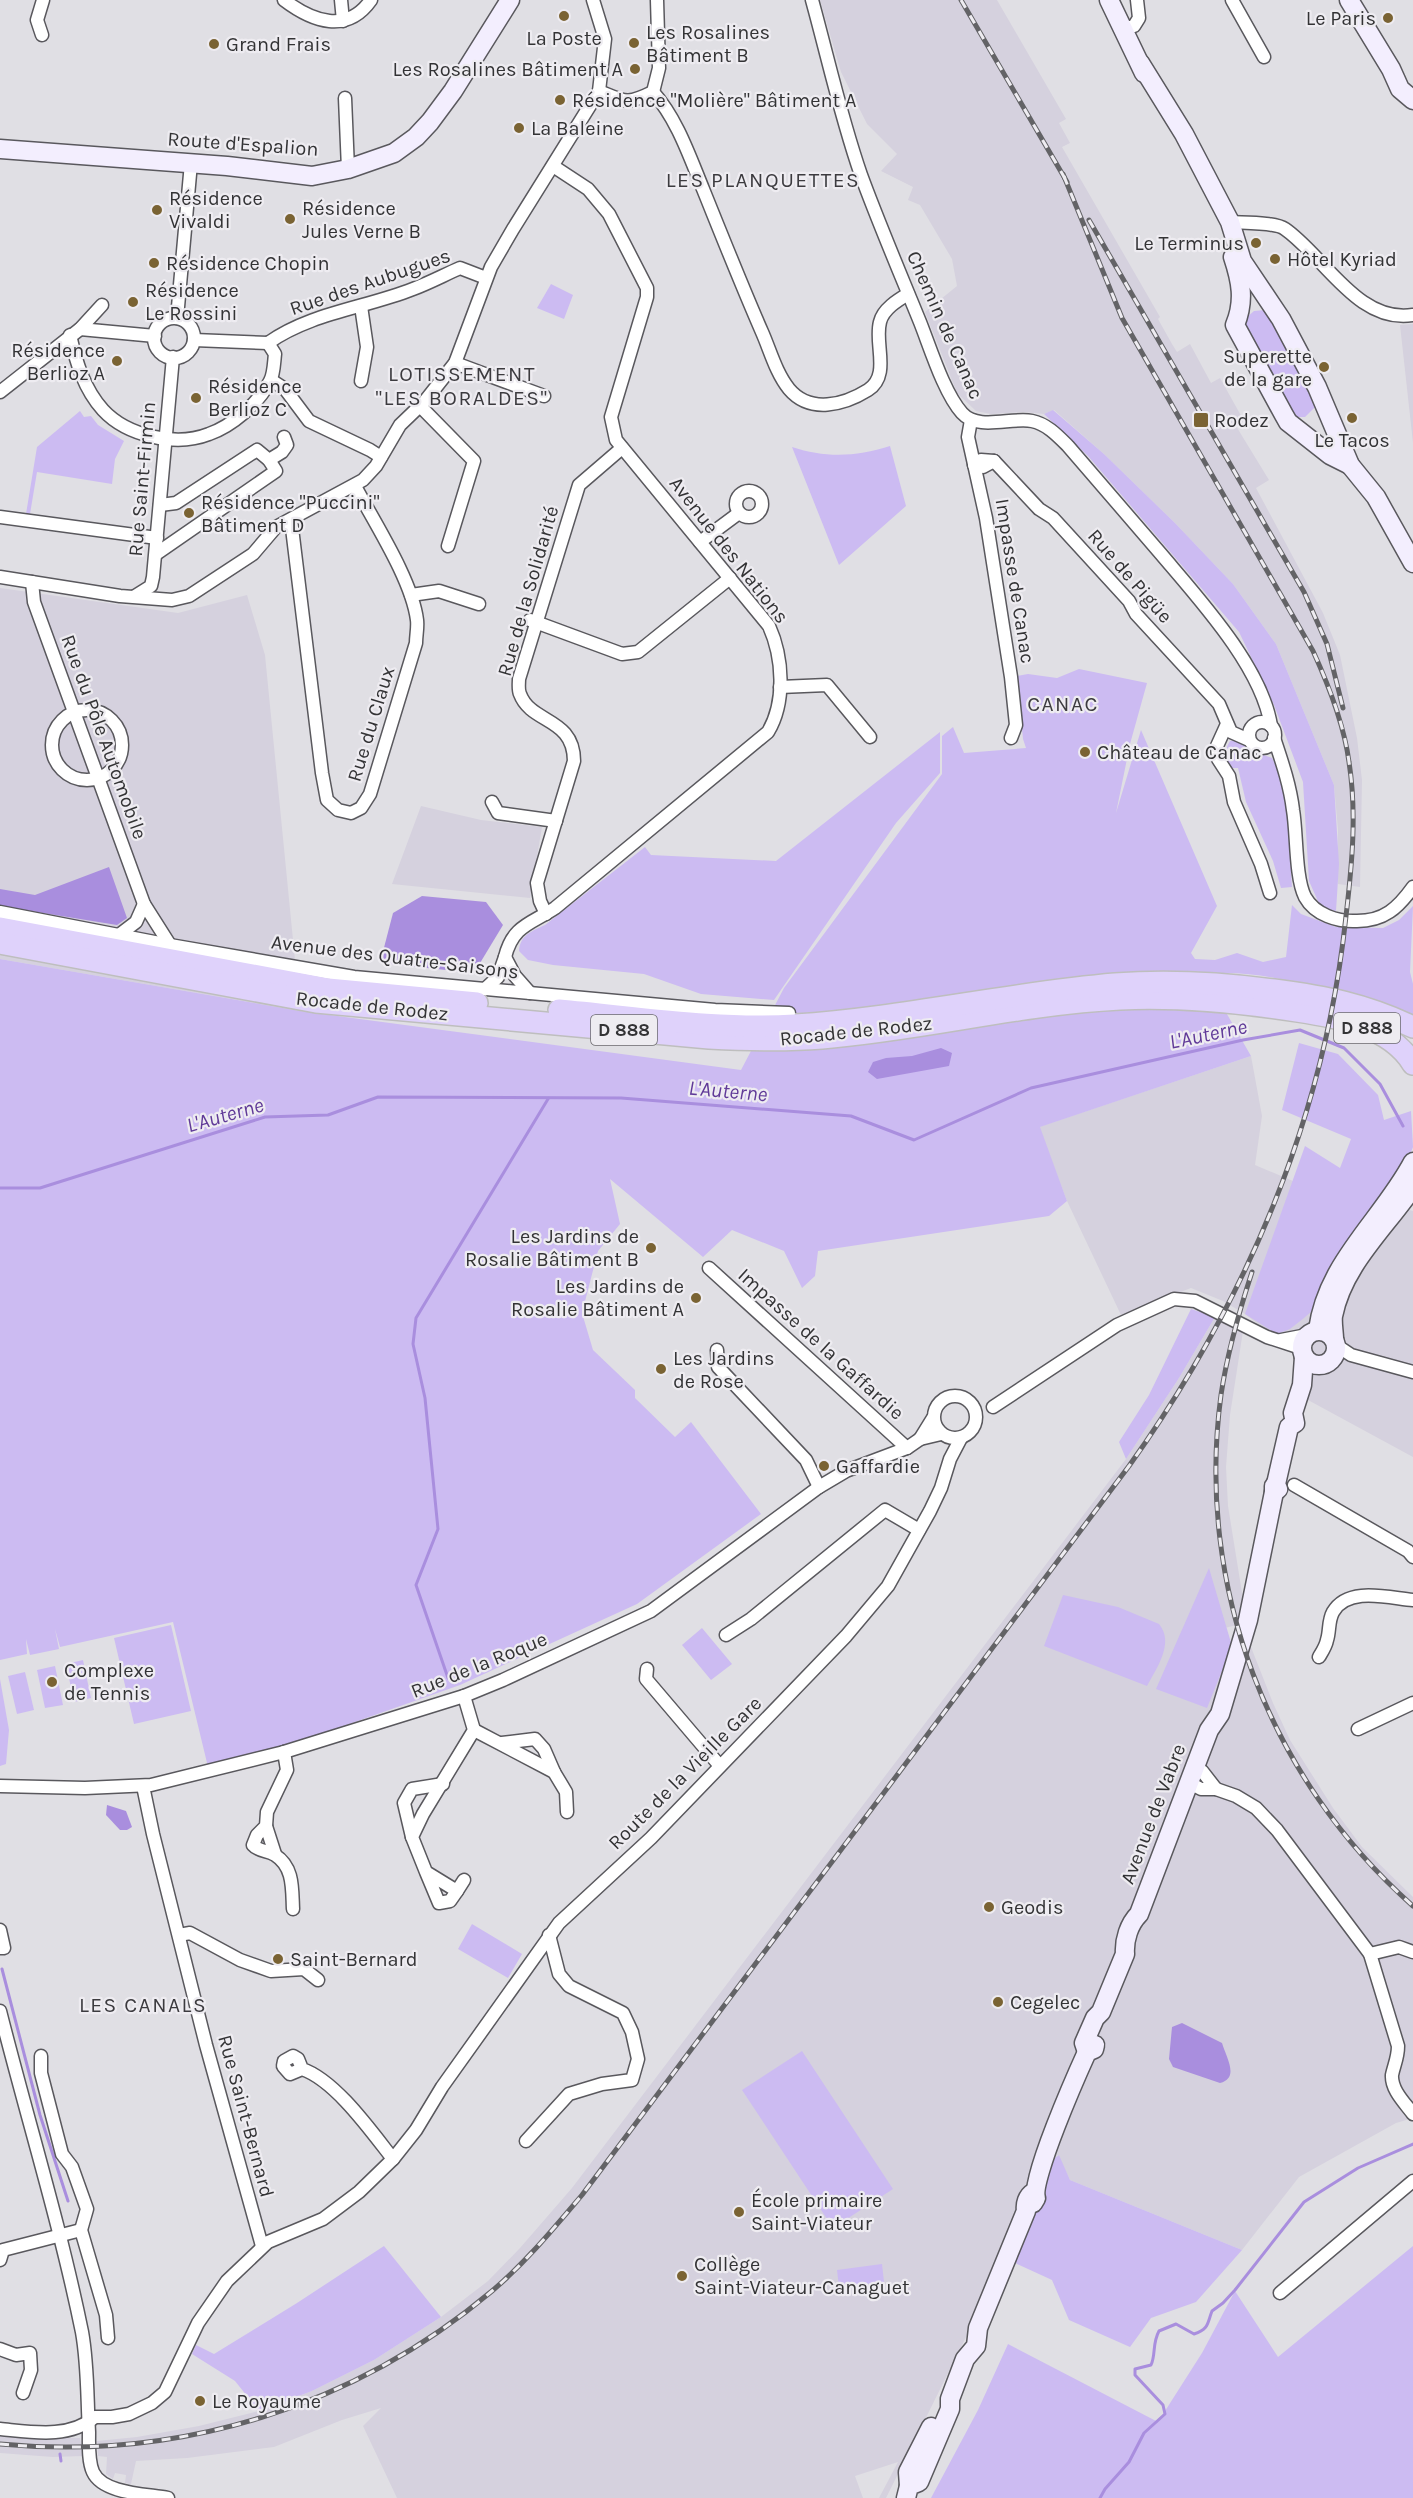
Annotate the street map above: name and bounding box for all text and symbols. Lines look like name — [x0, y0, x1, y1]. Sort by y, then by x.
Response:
place label: Le Paris — [1306, 7, 1376, 30]
marker: La Poste — [557, 9, 571, 23]
marker: Le Paris — [1381, 11, 1395, 25]
place label: Les Rosalines Bâtiment B — [646, 21, 770, 67]
place label: La Poste — [526, 27, 602, 50]
place label: Grand Frais — [226, 33, 331, 56]
marker: Les Rosalines Bâtiment B — [627, 36, 641, 50]
marker: Grand Frais — [207, 37, 221, 51]
place label: Les Rosalines Bâtiment A — [393, 58, 623, 81]
marker: Les Rosalines Bâtiment A — [628, 62, 642, 76]
place label: Résidence "Molière" Bâtiment A — [572, 89, 856, 112]
marker: Résidence "Molière" Bâtiment A — [553, 93, 567, 107]
place label: La Baleine — [531, 117, 624, 140]
marker: La Baleine — [512, 121, 526, 135]
street label: Route d'Espalion — [167, 127, 319, 161]
district label: LES PLANQUETTES — [666, 168, 860, 192]
place label: Résidence Vivaldi — [169, 187, 263, 233]
place label: Résidence Jules Verne B — [302, 197, 421, 243]
marker: Résidence Vivaldi — [150, 203, 164, 217]
marker: Résidence Jules Verne B — [283, 212, 297, 226]
place label: Le Terminus — [1134, 232, 1244, 255]
marker: Le Terminus — [1249, 236, 1263, 250]
street label: Rue des Aubugues — [287, 244, 453, 320]
street label: Chemin de Canac — [902, 247, 988, 403]
place label: Hôtel Kyriad — [1287, 248, 1397, 271]
place label: Résidence Chopin — [166, 252, 330, 275]
marker: Hôtel Kyriad — [1268, 252, 1282, 266]
marker: Résidence Chopin — [147, 256, 161, 270]
place label: Résidence Le Rossini — [145, 279, 239, 325]
marker: Résidence Le Rossini — [126, 295, 140, 309]
place label: Résidence Berlioz A — [11, 339, 105, 385]
place label: Superette de la gare — [1223, 345, 1312, 391]
marker: Résidence Berlioz A — [110, 354, 124, 368]
marker: Superette de la gare — [1317, 360, 1331, 374]
district label: LOTISSEMENT "LES BORALDES" — [376, 362, 548, 410]
place label: Résidence Berlioz C — [208, 375, 302, 421]
marker: Résidence Berlioz C — [189, 391, 203, 405]
street label: Rue Saint-Firmin — [124, 401, 160, 557]
place label: Rodez — [1214, 409, 1269, 432]
marker: Rodez — [1192, 411, 1210, 429]
marker: Le Tacos — [1345, 411, 1359, 425]
place label: Le Tacos — [1314, 429, 1390, 452]
street label: Avenue des Nations — [665, 472, 793, 628]
place label: Résidence "Puccini" Bâtiment D — [201, 491, 380, 537]
street label: Impasse de Canac — [991, 497, 1039, 665]
street label: Rue de la Solidarité — [493, 503, 563, 679]
marker: Résidence "Puccini" Bâtiment D — [182, 506, 196, 520]
street label: Rue de Pigüe — [1083, 524, 1177, 628]
street label: Rue du Pôle Automobile — [56, 632, 152, 842]
street label: Rue du Claux — [343, 664, 399, 784]
district label: CANAC — [1027, 692, 1099, 716]
place label: Château de Canac — [1097, 741, 1262, 764]
marker: Château de Canac — [1078, 745, 1092, 759]
street label: Avenue des Quatre-Saisons — [270, 930, 520, 984]
street label: Rocade de Rodez — [295, 987, 449, 1025]
street label: Rocade de Rodez — [779, 1012, 933, 1050]
road number: D 888 — [1334, 1013, 1400, 1043]
water label: L'Auterne — [1167, 1014, 1249, 1054]
road number: D 888 — [591, 1015, 657, 1045]
water label: L'Auterne — [688, 1076, 769, 1106]
water label: L'Auterne — [184, 1093, 266, 1137]
place label: Les Jardins de Rosalie Bâtiment B — [465, 1225, 639, 1271]
marker: Les Jardins de Rosalie Bâtiment B — [644, 1241, 658, 1255]
street label: Impasse de la Gaffardie — [733, 1263, 909, 1425]
place label: Les Jardins de Rosalie Bâtiment A — [511, 1275, 684, 1321]
marker: Les Jardins de Rosalie Bâtiment A — [689, 1291, 703, 1305]
place label: Les Jardins de Rose — [673, 1347, 775, 1393]
marker: Les Jardins de Rose — [654, 1362, 668, 1376]
place label: Gaffardie — [836, 1455, 920, 1478]
marker: Gaffardie — [817, 1459, 831, 1473]
street label: Rue de la Roque — [408, 1627, 550, 1703]
place label: Complexe de Tennis — [64, 1659, 154, 1705]
marker: Complexe de Tennis — [45, 1675, 59, 1689]
street label: Route de la Vieille Gare — [604, 1692, 766, 1854]
street label: Avenue de Vabre — [1116, 1741, 1190, 1887]
place label: Geodis — [1001, 1896, 1063, 1919]
marker: Geodis — [982, 1900, 996, 1914]
place label: Saint-Bernard — [290, 1948, 418, 1971]
marker: Saint-Bernard — [271, 1952, 285, 1966]
place label: Cegelec — [1010, 1991, 1080, 2014]
district label: LES CANALS — [79, 1993, 207, 2017]
marker: Cegelec — [991, 1995, 1005, 2009]
street label: Rue Saint-Bernard — [213, 2032, 279, 2200]
place label: École primaire Saint-Viateur — [751, 2188, 882, 2235]
marker: École primaire Saint-Viateur — [732, 2205, 746, 2219]
place label: Collège Saint-Viateur-Canaguet — [694, 2253, 910, 2299]
marker: Collège Saint-Viateur-Canaguet — [675, 2269, 689, 2283]
place label: Le Royaume — [212, 2390, 321, 2413]
marker: Le Royaume — [193, 2394, 207, 2408]

